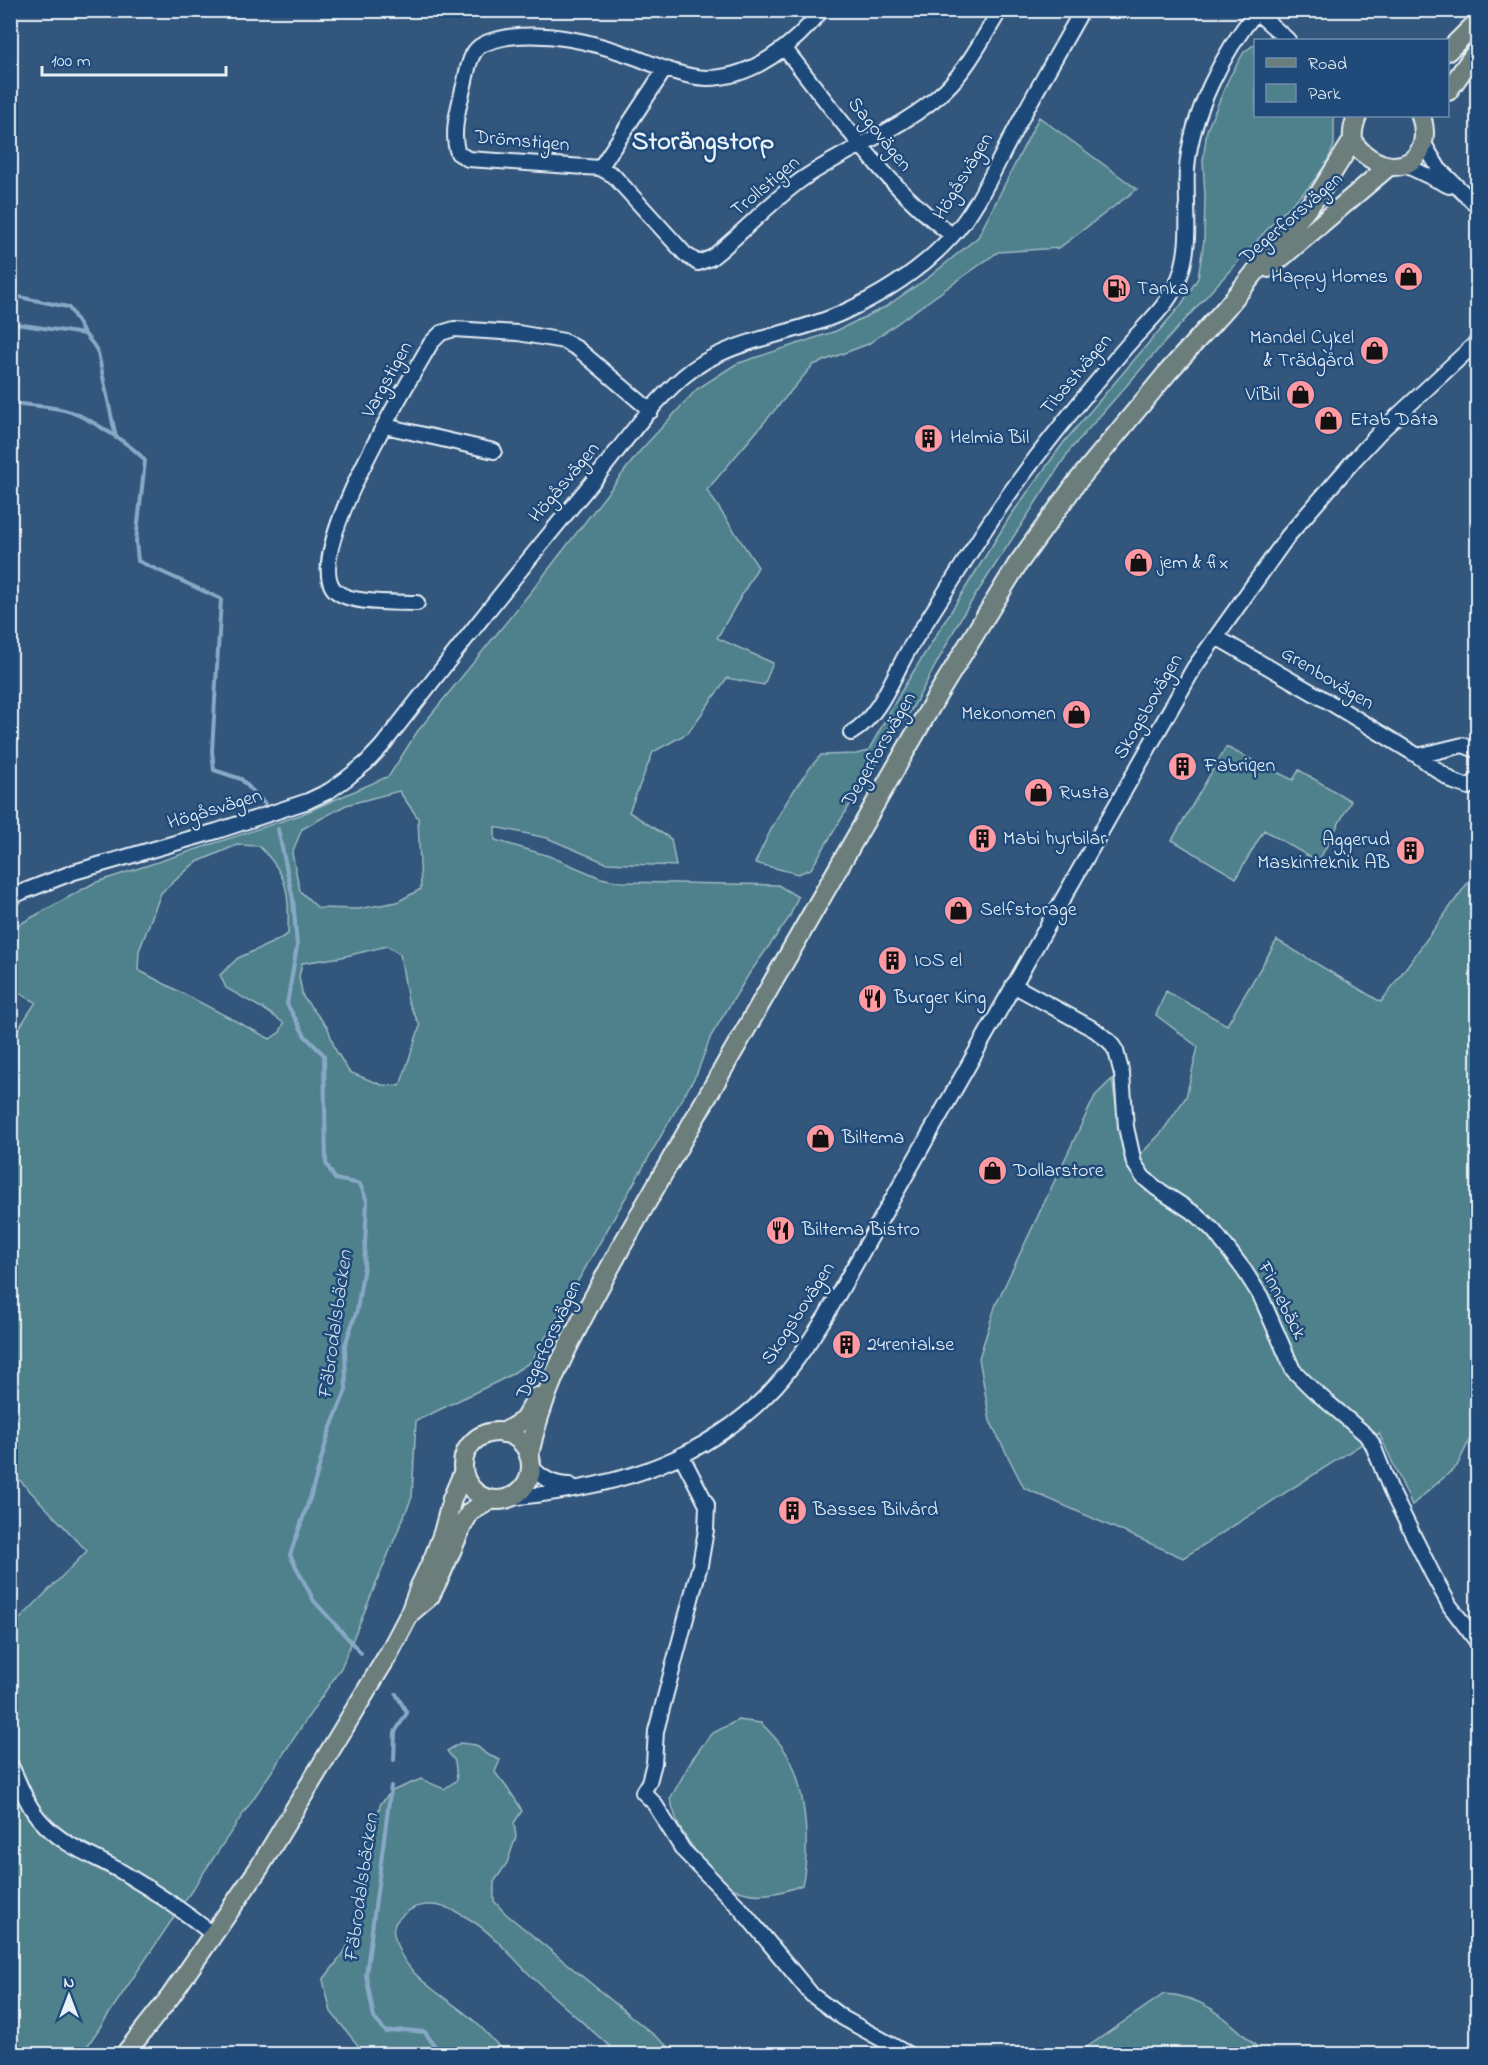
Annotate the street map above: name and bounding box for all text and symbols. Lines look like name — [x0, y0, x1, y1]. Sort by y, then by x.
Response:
scale bar — [42, 39, 226, 77]
legend — [1254, 39, 1449, 117]
text: 100 m — [51, 49, 91, 75]
text: Road — [1308, 52, 1347, 78]
text: Park — [1308, 82, 1341, 108]
street label: Sagovägen — [839, 91, 918, 179]
street label: Drömstigen — [472, 123, 571, 162]
district label: Storängstorp — [632, 124, 774, 163]
street label: Högåsvägen — [926, 128, 1003, 227]
street label: Trollstigen — [725, 149, 808, 225]
street label: Degerforsvägen — [1233, 166, 1351, 273]
shop icon: Happy Homes — [1393, 261, 1425, 293]
place label: Happy Homes — [1271, 263, 1388, 292]
fuel station icon: Tanka — [1100, 273, 1132, 305]
place label: Tanka — [1137, 275, 1189, 304]
place label: Mandel Cykel & Trädgård — [1249, 324, 1354, 377]
street label: Tibastvägen — [1034, 328, 1121, 423]
shop icon: Mandel Cykel & Trädgård — [1359, 334, 1391, 366]
street label: Vargstigen — [355, 336, 422, 425]
shop icon: ViBil — [1285, 379, 1317, 411]
place label: ViBil — [1245, 381, 1280, 410]
shop icon: Etab Data — [1313, 404, 1345, 436]
place label: Etab Data — [1350, 406, 1438, 435]
building icon: Helmia Bil — [913, 422, 945, 454]
place label: Helmia Bil — [950, 424, 1029, 453]
street label: Högåsvägen — [523, 436, 608, 530]
shop icon: jem & fix — [1122, 547, 1154, 579]
place label: jem & fix — [1156, 549, 1229, 578]
street label: Grenbovägen — [1274, 640, 1379, 719]
street label: Skogsbovägen — [1107, 649, 1192, 766]
street label: Degerforsvägen — [835, 687, 926, 814]
shop icon: Mekonomen — [1061, 698, 1093, 730]
place label: Mekonomen — [961, 700, 1056, 729]
building icon: Fabriqen — [1167, 750, 1199, 782]
place label: Fabriqen — [1203, 752, 1275, 781]
shop icon: Rusta — [1022, 777, 1054, 809]
place label: Rusta — [1059, 779, 1109, 808]
street label: Högåsvägen — [164, 782, 266, 839]
building icon: Mabi hyrbilar — [966, 823, 998, 855]
place label: Mabi hyrbilar — [1003, 825, 1107, 854]
place label: Aggerud Maskinteknik AB — [1257, 826, 1390, 878]
building icon: Aggerud Maskinteknik AB — [1395, 835, 1427, 867]
shop icon: Selfstorage — [943, 894, 975, 926]
place label: Selfstorage — [980, 896, 1077, 926]
building icon: IOS el — [877, 945, 909, 977]
place label: IOS el — [914, 947, 962, 976]
restaurant icon: Burger King — [857, 982, 889, 1014]
place label: Burger King — [893, 984, 986, 1014]
shop icon: Biltema — [805, 1122, 837, 1154]
place label: Biltema — [841, 1124, 904, 1153]
shop icon: Dollarstore — [976, 1155, 1008, 1187]
place label: Dollarstore — [1012, 1157, 1104, 1186]
restaurant icon: Biltema Bistro — [765, 1214, 797, 1246]
place label: Biltema Bistro — [801, 1216, 920, 1245]
water label: Fäbrodalsbäcken — [311, 1248, 361, 1401]
street label: Finnebäck — [1249, 1256, 1313, 1345]
street label: Skogsbovägen — [755, 1257, 844, 1372]
street label: Degerforsvägen — [509, 1276, 591, 1406]
building icon: 24rental.se — [830, 1329, 862, 1361]
place label: 24rental.se — [867, 1331, 954, 1360]
building icon: Basses Bilvård — [776, 1494, 808, 1526]
place label: Basses Bilvård — [812, 1496, 938, 1525]
water label: Fäbrodalsbäcken — [337, 1811, 387, 1964]
north arrow — [39, 1966, 99, 2026]
text: N — [64, 1971, 75, 1995]

